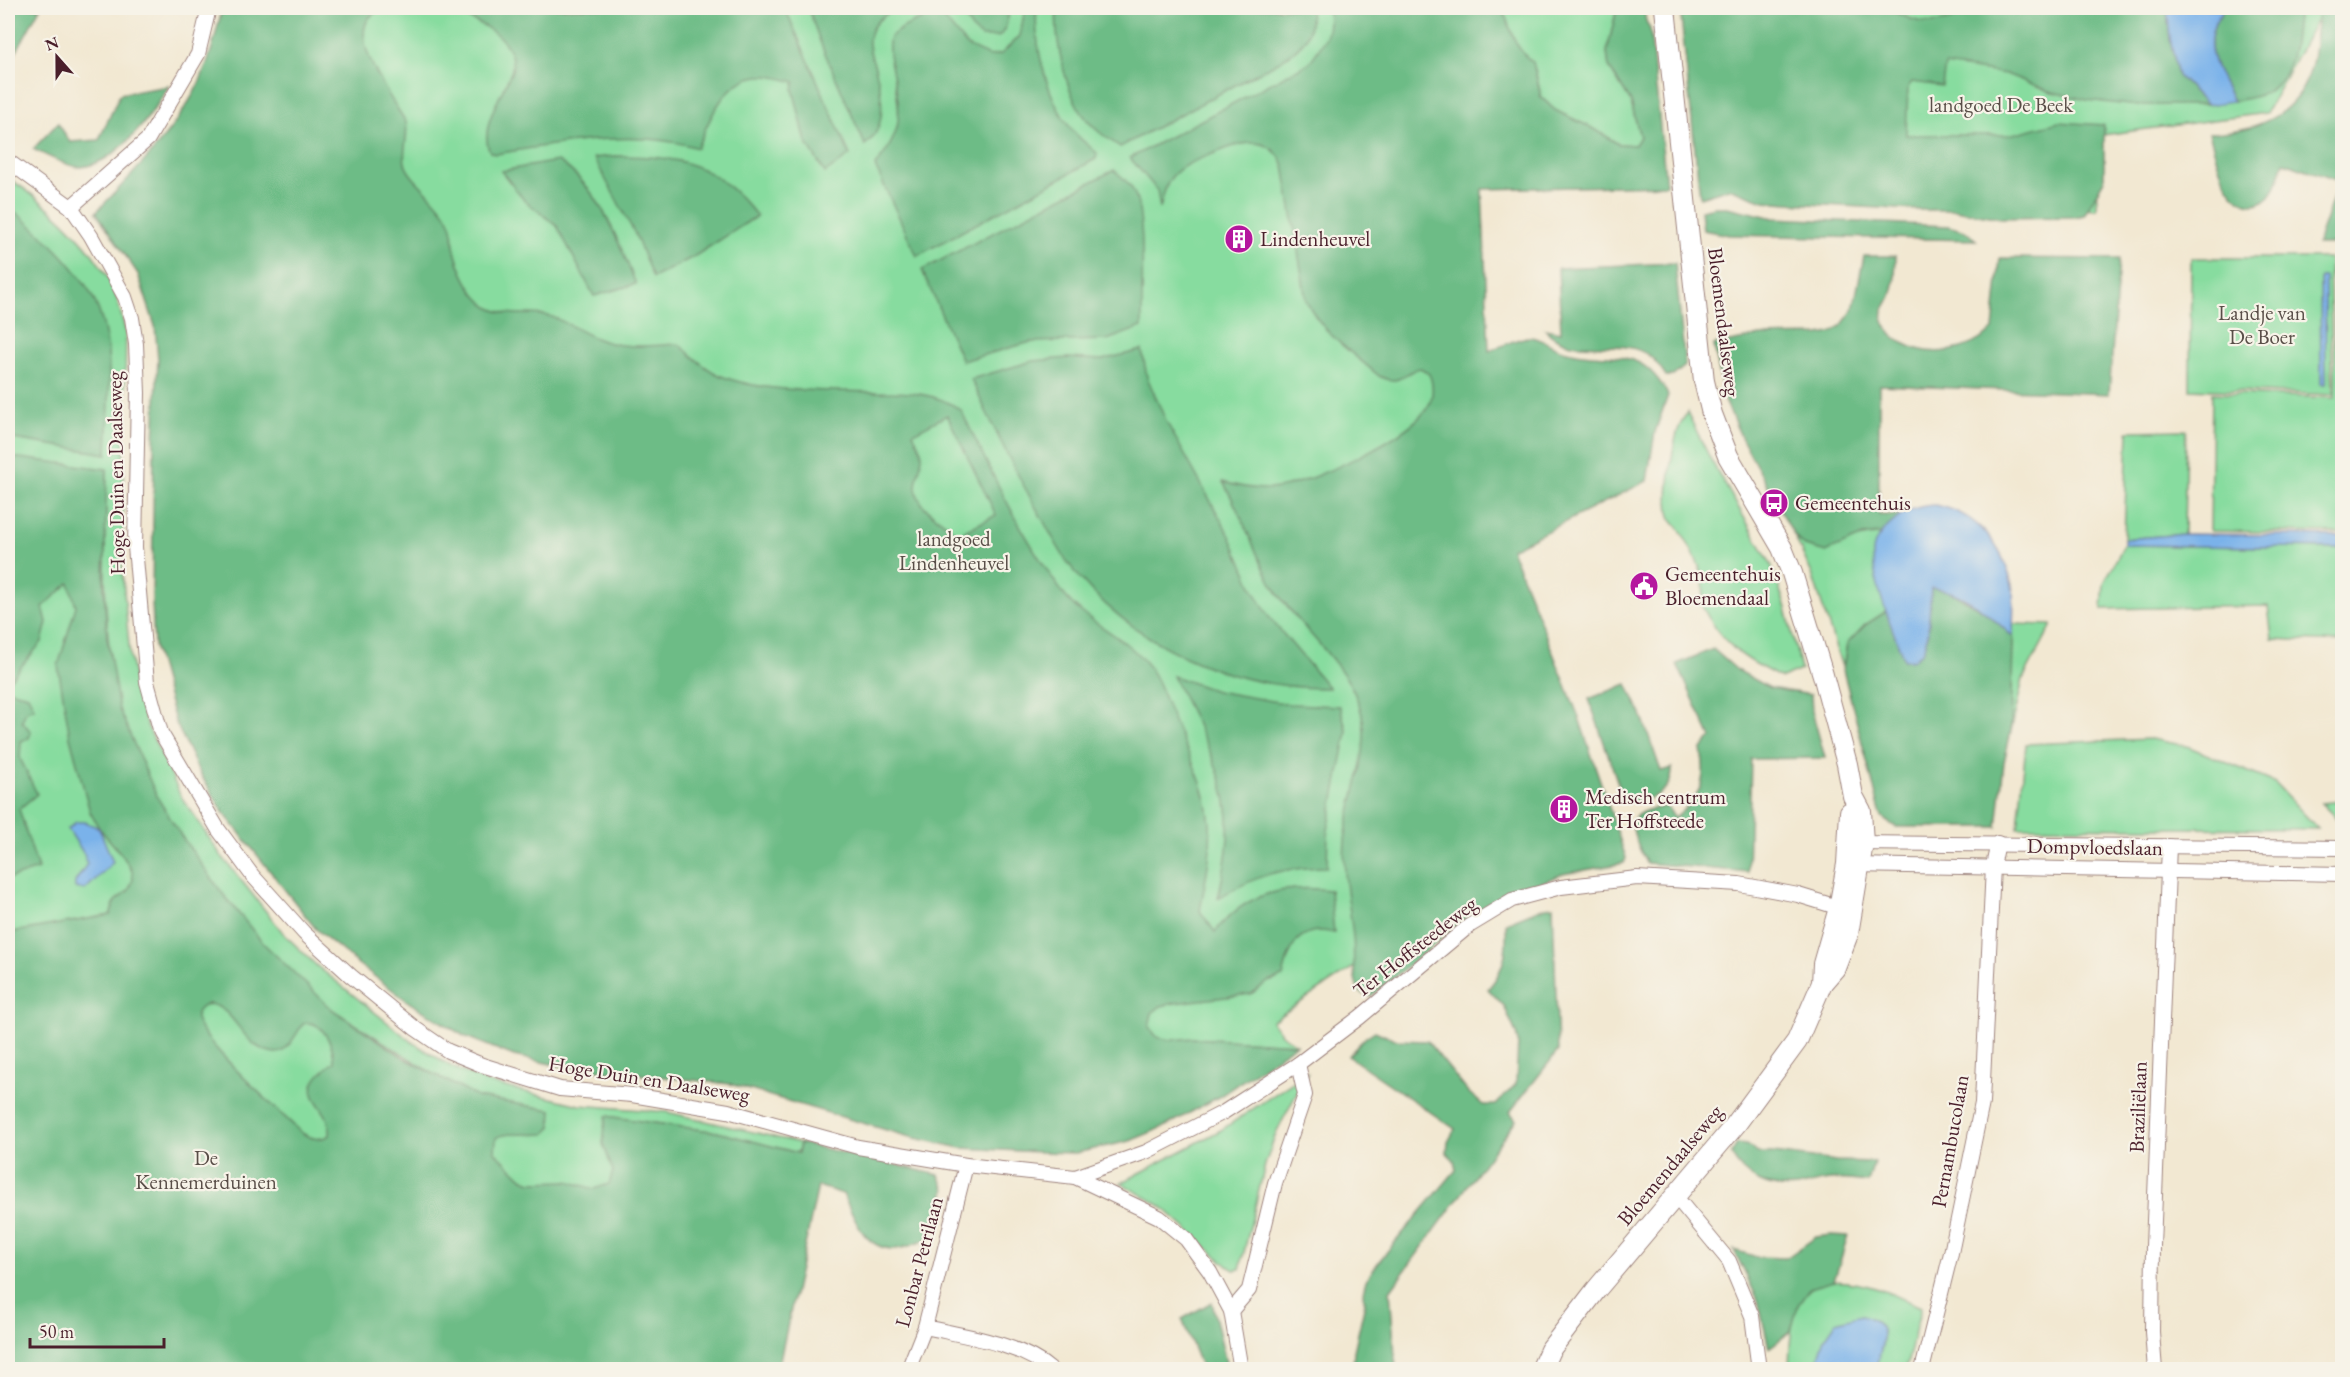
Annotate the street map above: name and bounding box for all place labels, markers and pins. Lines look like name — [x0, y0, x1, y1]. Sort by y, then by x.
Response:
building icon: Lindenheuvel — [1223, 223, 1255, 255]
place label: Lindenheuvel — [1260, 225, 1370, 252]
bus stop icon: Gemeentehuis — [1758, 487, 1790, 519]
place label: Gemeentehuis — [1795, 489, 1911, 516]
place label: Gemeentehuis Bloemendaal — [1665, 560, 1781, 611]
public building icon: Gemeentehuis Bloemendaal — [1628, 570, 1660, 602]
place label: Medisch centrum Ter Hoffsteede — [1585, 783, 1726, 834]
building icon: Medisch centrum Ter Hoffsteede — [1548, 793, 1580, 825]

